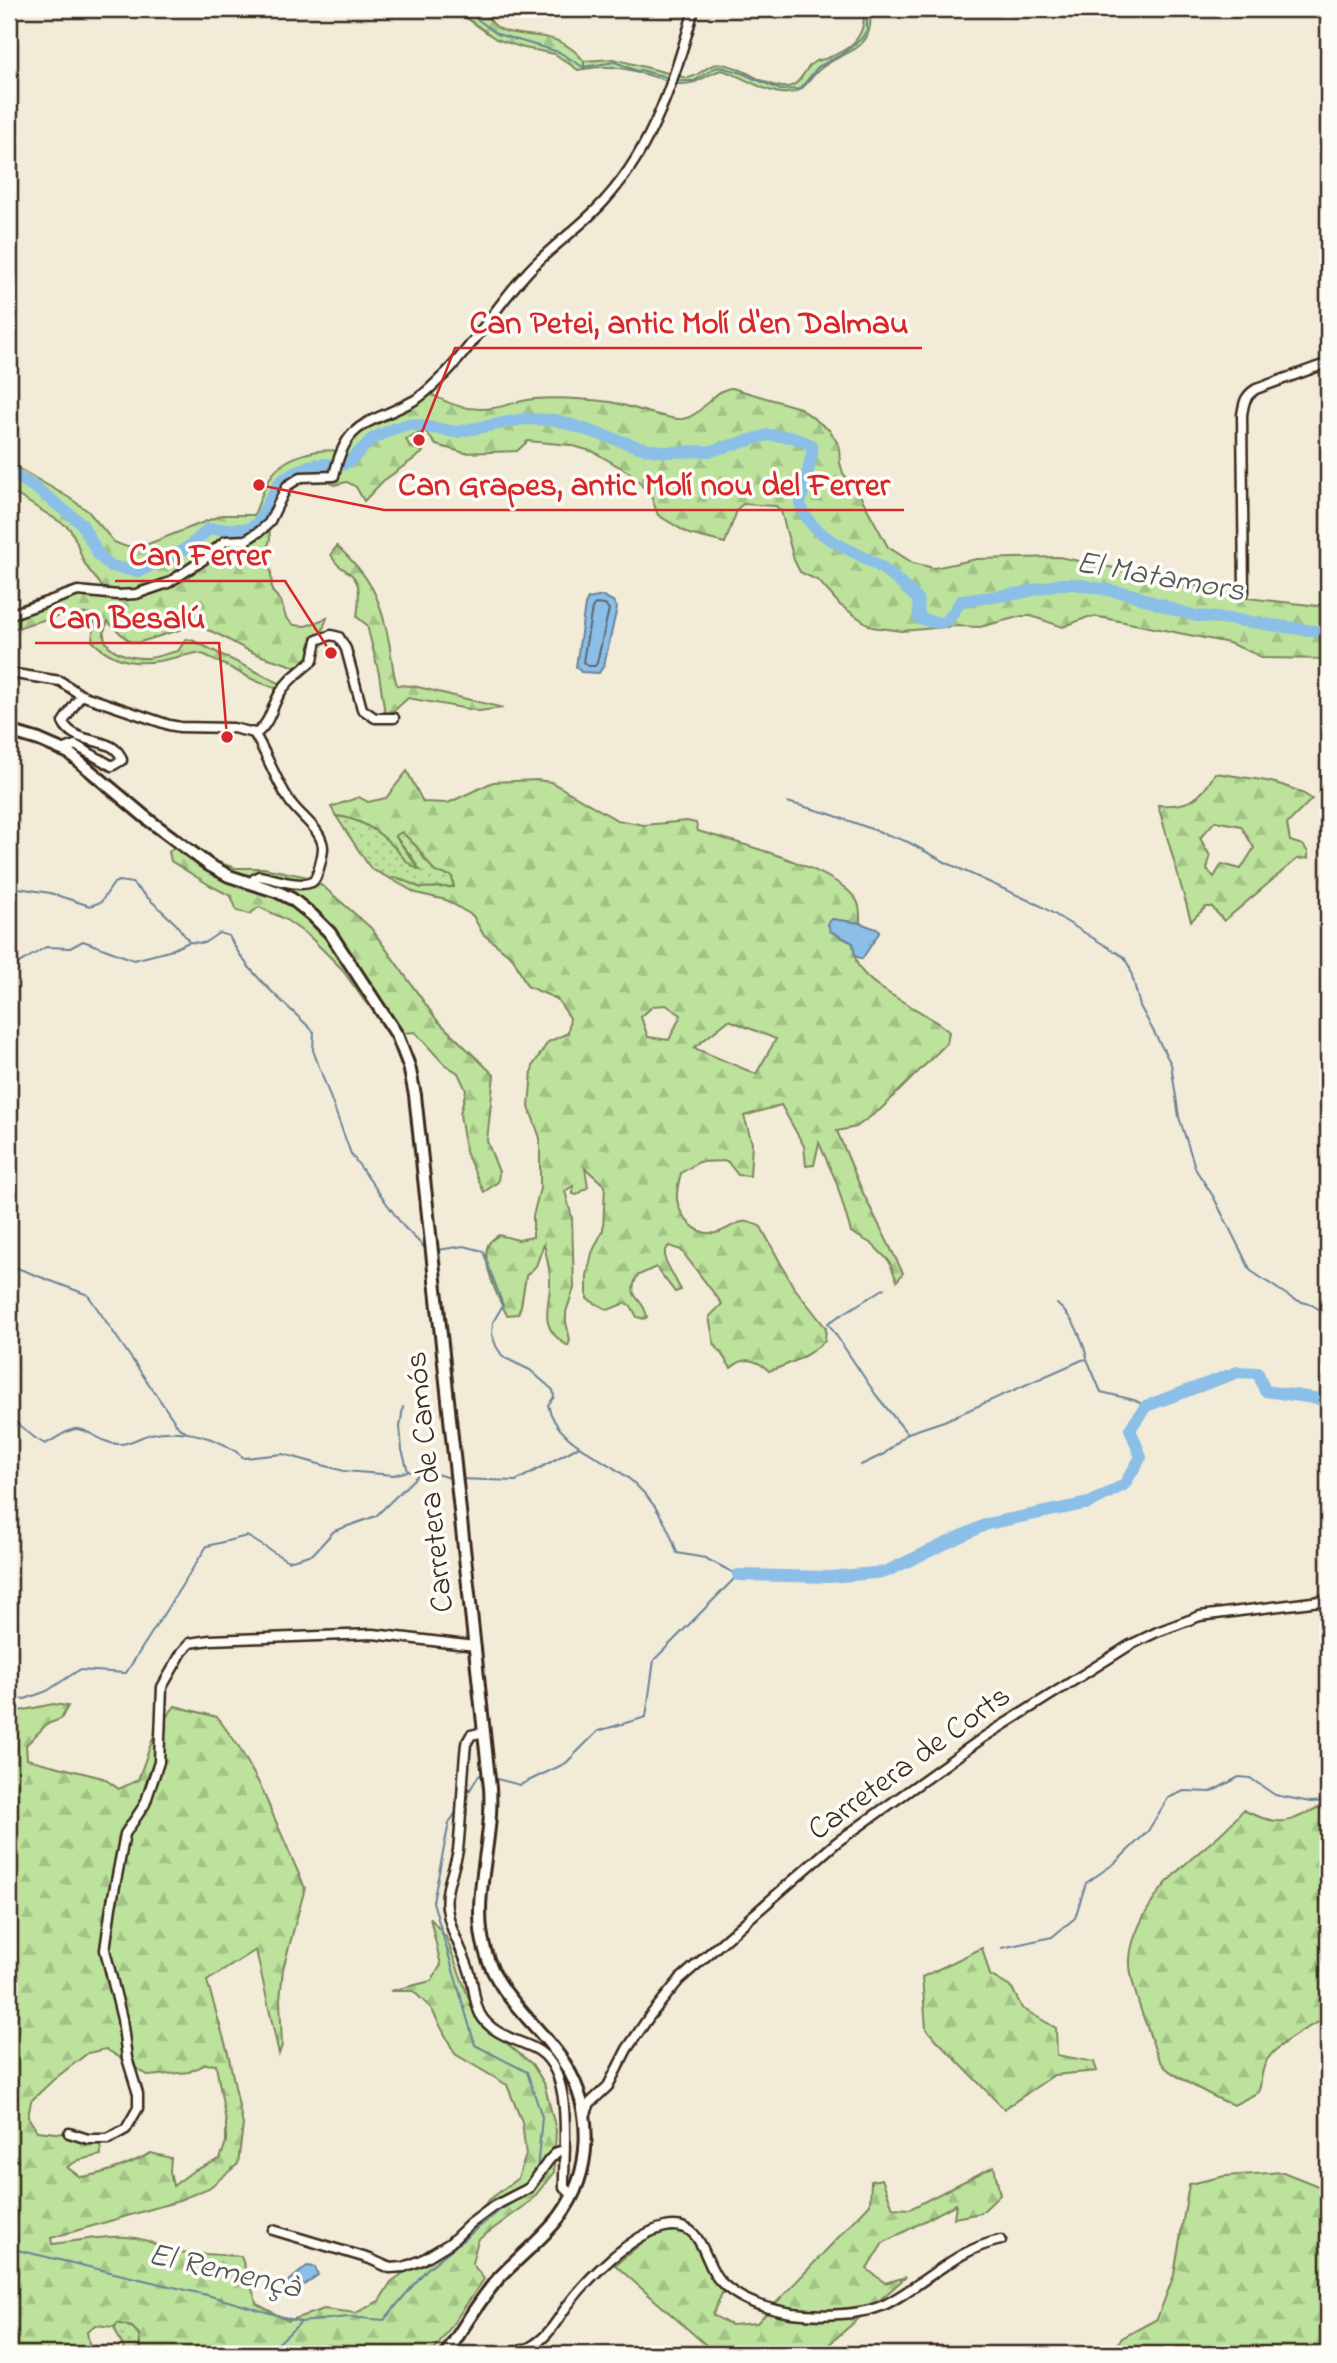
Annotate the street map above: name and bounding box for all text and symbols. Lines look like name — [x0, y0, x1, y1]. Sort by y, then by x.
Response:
callout: Can Petei, antic Molí d'en Dalmau — [455, 294, 922, 348]
text: Can Petei, antic Molí d'en Dalmau — [469, 301, 909, 349]
callout: Can Grapes, antic Molí nou del Ferrer — [384, 456, 904, 510]
text: Can Grapes, antic Molí nou del Ferrer — [398, 463, 891, 511]
callout: Can Ferrer — [115, 527, 285, 581]
text: Can Ferrer — [129, 533, 272, 581]
water label: El Matamors — [1072, 540, 1248, 616]
callout: Can Besalú — [35, 589, 219, 643]
text: Can Besalú — [49, 596, 205, 644]
street label: Carretera de Camós — [394, 1349, 468, 1615]
street label: Carretera de Corts — [799, 1674, 1021, 1854]
water label: El Remençà — [143, 2231, 307, 2313]

